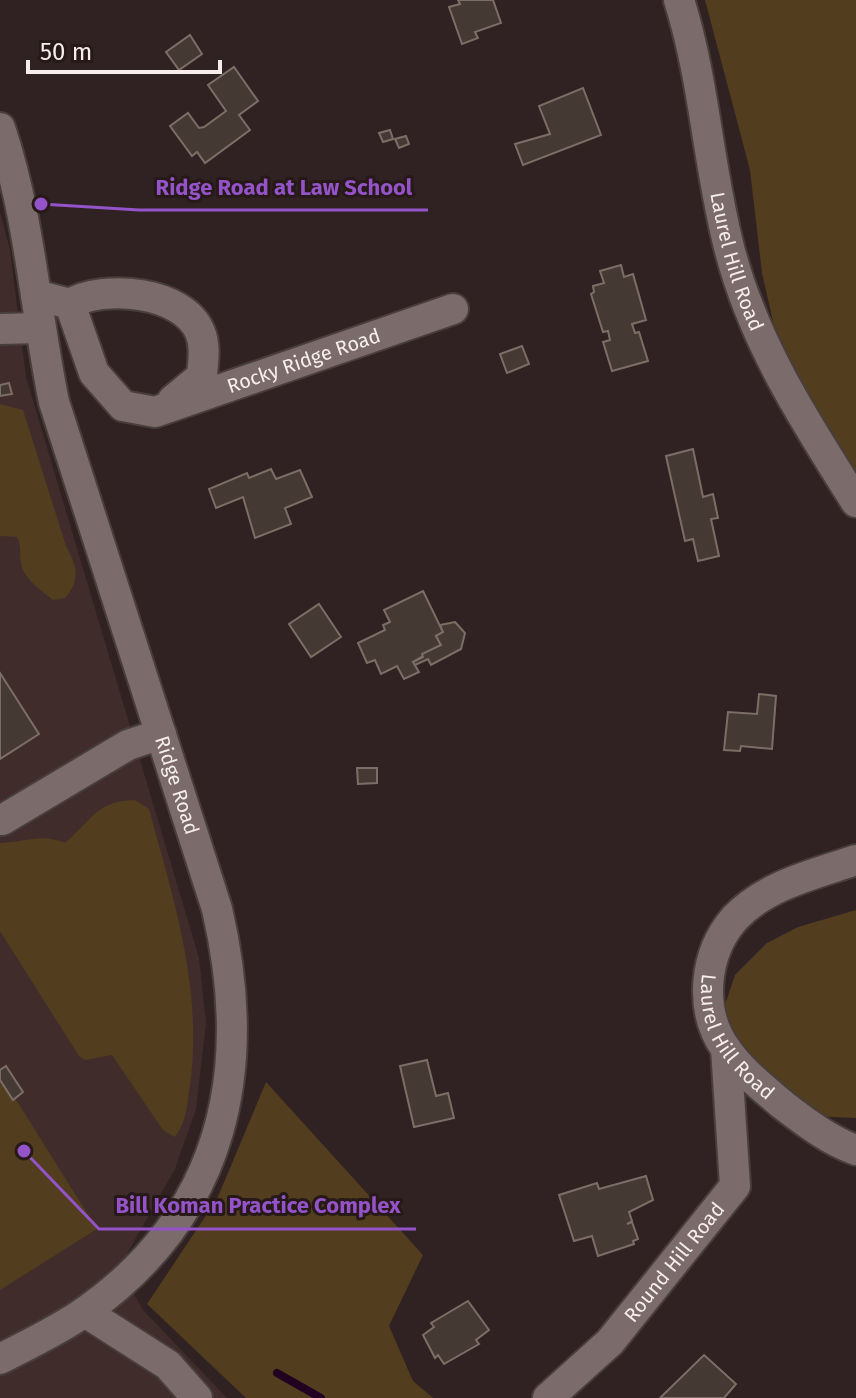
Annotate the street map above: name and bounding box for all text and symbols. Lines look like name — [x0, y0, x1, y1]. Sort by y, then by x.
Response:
scale bar — [28, 24, 220, 74]
text: 50 m — [40, 38, 92, 66]
callout: Ridge Road at Law School — [139, 164, 428, 210]
text: Ridge Road at Law School — [156, 174, 413, 201]
street label: Laurel Hill Road — [705, 190, 769, 335]
street label: Rocky Ridge Road — [224, 323, 383, 398]
street label: Ridge Road — [150, 733, 204, 837]
street label: Laurel Hill Road — [696, 973, 779, 1105]
callout: Bill Koman Practice Complex — [99, 1183, 416, 1229]
text: Bill Koman Practice Complex — [116, 1192, 401, 1219]
street label: Round Hill Road — [619, 1197, 729, 1327]

